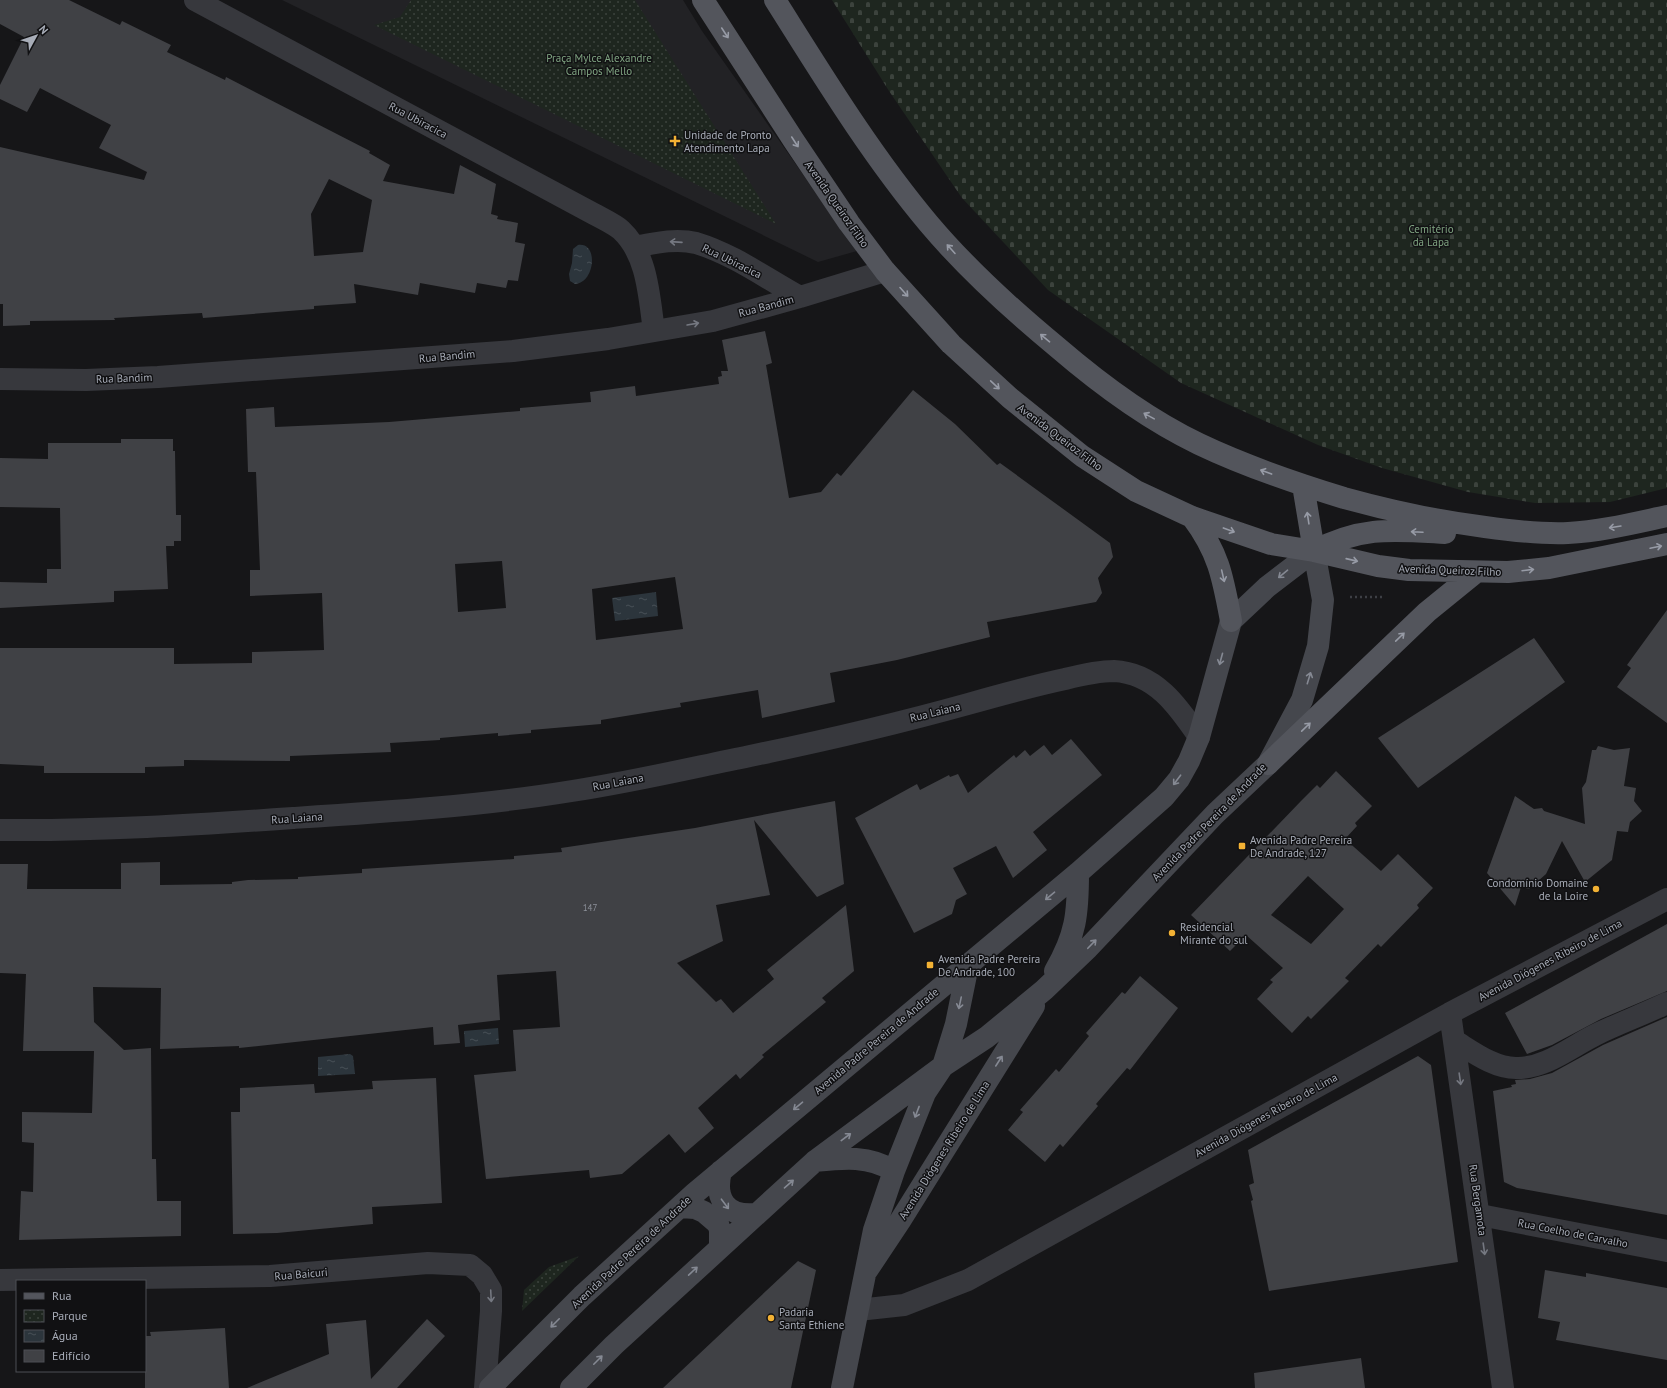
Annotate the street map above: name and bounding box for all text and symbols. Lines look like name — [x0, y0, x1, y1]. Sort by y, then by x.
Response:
north arrow — [16, 16, 56, 56]
text: N — [36, 22, 51, 37]
one-way arrow — [721, 27, 729, 39]
park label: Praça Mylce Alexandre Campos Mello — [546, 51, 652, 78]
street label: Rua Ubiracica — [386, 99, 450, 141]
place label: Unidade de Pronto Atendimento Lapa — [684, 128, 771, 155]
marker: Unidade de Pronto Atendimento Lapa — [669, 135, 681, 147]
one-way arrow — [791, 136, 799, 147]
street label: Avenida Queiroz Filho — [802, 158, 872, 250]
park label: Cemitério da Lapa — [1408, 222, 1454, 249]
one-way arrow — [670, 238, 683, 245]
street label: Rua Ubiracica — [700, 241, 764, 281]
one-way arrow — [947, 244, 956, 254]
one-way arrow — [900, 287, 909, 298]
street label: Rua Bandim — [737, 292, 795, 320]
one-way arrow — [686, 320, 699, 328]
one-way arrow — [1041, 334, 1051, 343]
street label: Rua Bandim — [418, 347, 476, 365]
street label: Rua Bandim — [96, 370, 153, 386]
one-way arrow — [990, 380, 1000, 389]
street label: Avenida Queiroz Filho — [1015, 400, 1105, 474]
one-way arrow — [1143, 412, 1155, 420]
one-way arrow — [1260, 468, 1273, 475]
one-way arrow — [1304, 512, 1312, 525]
one-way arrow — [1609, 523, 1622, 531]
one-way arrow — [1222, 527, 1234, 535]
one-way arrow — [1411, 528, 1424, 535]
one-way arrow — [1649, 542, 1662, 550]
one-way arrow — [1345, 556, 1358, 564]
street label: Avenida Queiroz Filho — [1398, 561, 1502, 579]
one-way arrow — [1521, 566, 1534, 574]
one-way arrow — [1219, 570, 1227, 583]
one-way arrow — [1277, 570, 1288, 579]
one-way arrow — [1395, 633, 1405, 642]
one-way arrow — [1217, 652, 1225, 665]
one-way arrow — [1306, 672, 1313, 685]
street label: Rua Laiana — [908, 699, 962, 725]
one-way arrow — [1301, 722, 1311, 732]
street label: Avenida Padre Pereira de Andrade — [1149, 760, 1269, 884]
street label: Rua Laiana — [591, 770, 645, 794]
one-way arrow — [1173, 775, 1181, 786]
street label: Rua Laiana — [271, 809, 323, 827]
place label: Avenida Padre Pereira De Andrade, 127 — [1250, 833, 1352, 860]
marker: Avenida Padre Pereira De Andrade, 127 — [1237, 841, 1247, 851]
place label: Condomínio Domaine de la Loire — [1487, 876, 1588, 903]
marker: Condomínio Domaine de la Loire — [1591, 884, 1601, 894]
one-way arrow — [1045, 891, 1056, 900]
house number: 147 — [583, 902, 597, 913]
street label: Avenida Diógenes Ribeiro de Lima — [1476, 916, 1624, 1004]
place label: Residencial Mirante do sul — [1180, 920, 1248, 947]
marker: Residencial Mirante do sul — [1167, 928, 1177, 938]
one-way arrow — [1088, 938, 1097, 949]
place label: Avenida Padre Pereira De Andrade, 100 — [938, 952, 1040, 979]
marker: Avenida Padre Pereira De Andrade, 100 — [925, 960, 935, 970]
street label: Avenida Padre Pereira de Andrade — [811, 984, 941, 1097]
one-way arrow — [956, 996, 964, 1009]
one-way arrow — [995, 1056, 1003, 1067]
street label: Avenida Diógenes Ribeiro de Lima — [1192, 1070, 1340, 1160]
one-way arrow — [1456, 1072, 1464, 1085]
street label: Avenida Diógenes Ribeiro de Lima — [895, 1078, 993, 1222]
one-way arrow — [793, 1101, 804, 1110]
one-way arrow — [912, 1106, 920, 1118]
one-way arrow — [840, 1133, 851, 1141]
street label: Rua Bergamota — [1466, 1163, 1490, 1237]
one-way arrow — [784, 1179, 794, 1188]
street label: Avenida Padre Pereira de Andrade — [568, 1193, 694, 1311]
one-way arrow — [721, 1198, 730, 1209]
street label: Rua Coelho de Carvalho — [1517, 1215, 1629, 1251]
one-way arrow — [1480, 1242, 1488, 1255]
street label: Rua Baicuri — [274, 1265, 328, 1283]
one-way arrow — [688, 1267, 698, 1276]
legend — [16, 1280, 146, 1372]
text: Rua — [52, 1288, 71, 1303]
one-way arrow — [487, 1289, 494, 1302]
place label: Padaria Santa Ethiene — [779, 1305, 845, 1332]
text: Parque — [52, 1308, 87, 1323]
marker: Padaria Santa Ethiene — [766, 1313, 776, 1323]
one-way arrow — [550, 1318, 560, 1328]
text: Água — [52, 1328, 78, 1343]
text: Edifício — [52, 1348, 90, 1363]
one-way arrow — [593, 1355, 603, 1365]

